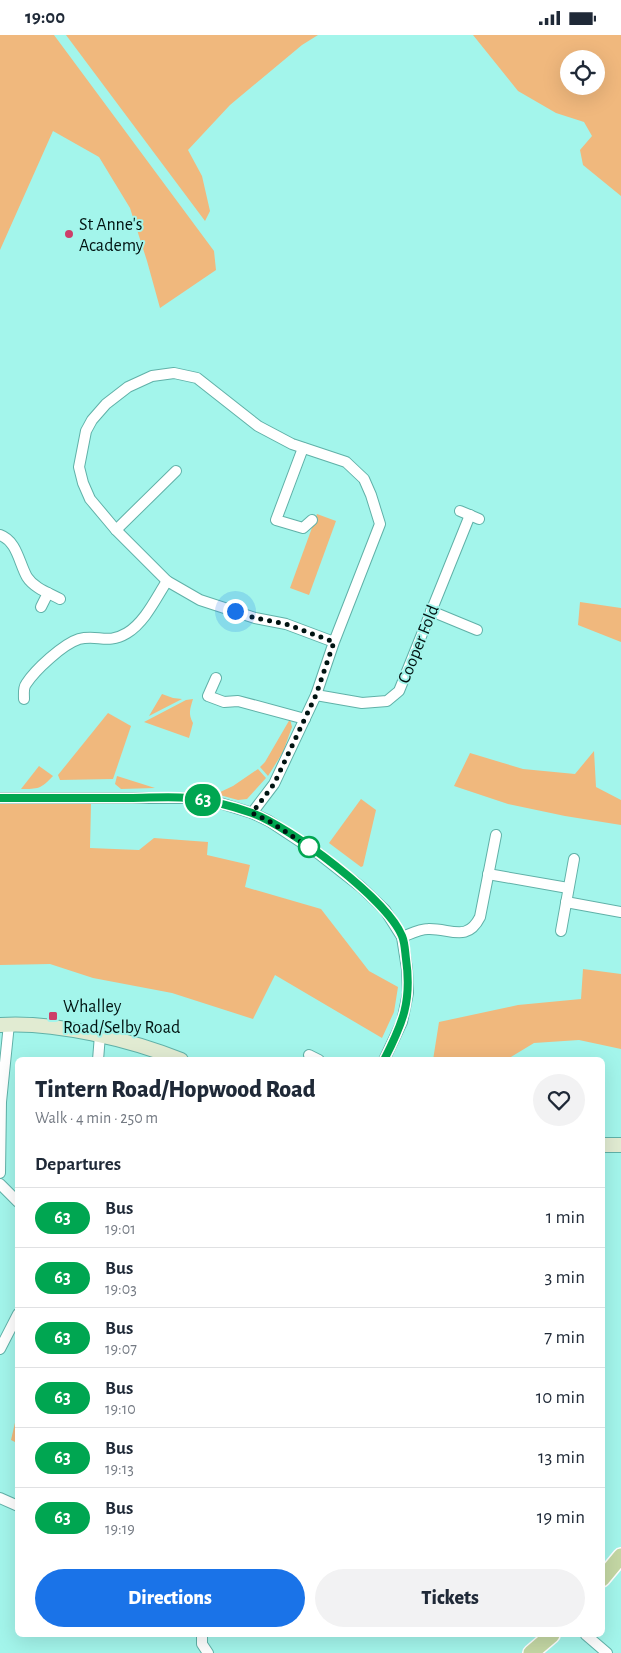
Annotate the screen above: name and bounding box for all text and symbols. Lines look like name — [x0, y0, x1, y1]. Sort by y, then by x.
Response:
text: 19:00 — [25, 8, 65, 27]
map controls — [560, 50, 605, 95]
button: locate — [560, 50, 605, 95]
place label: St Anne's Academy — [79, 216, 144, 255]
marker: St Anne's Academy — [63, 228, 75, 240]
your location — [223, 599, 248, 624]
street label: Cooper Fold — [395, 603, 443, 686]
line badge: 63 — [180, 784, 226, 816]
text: 63 — [195, 791, 211, 809]
unlabelled marker — [298, 836, 320, 858]
place label: Whalley Road/Selby Road — [63, 998, 180, 1037]
marker: Whalley Road/Selby Road — [47, 1010, 59, 1022]
button: heart — [533, 1074, 585, 1126]
text: Tintern Road/Hopwood Road — [35, 1078, 316, 1102]
text: Walk · 4 min · 250 m — [35, 1110, 158, 1126]
text: Departures — [35, 1155, 121, 1174]
text: Bus — [105, 1199, 133, 1218]
text: 1 min — [546, 1208, 585, 1227]
text: 63 — [54, 1209, 71, 1227]
text: 19:01 — [105, 1221, 136, 1237]
text: Bus — [105, 1259, 133, 1278]
text: 3 min — [544, 1268, 585, 1287]
text: 63 — [54, 1269, 71, 1287]
text: 19:03 — [105, 1281, 137, 1297]
text: Bus — [105, 1319, 133, 1338]
text: 7 min — [544, 1328, 585, 1347]
text: 63 — [54, 1329, 71, 1347]
text: 19:07 — [105, 1341, 137, 1357]
text: Bus — [105, 1379, 133, 1398]
text: 10 min — [536, 1388, 585, 1407]
text: 63 — [54, 1389, 71, 1407]
text: 19:10 — [105, 1401, 136, 1417]
text: Bus — [105, 1439, 133, 1458]
text: 13 min — [538, 1448, 585, 1467]
text: 63 — [54, 1449, 71, 1467]
text: 19:13 — [105, 1461, 134, 1477]
text: Bus — [105, 1499, 133, 1518]
text: 19 min — [537, 1508, 585, 1527]
text: 63 — [54, 1509, 71, 1527]
text: 19:19 — [105, 1521, 135, 1537]
button: Directions — [35, 1569, 305, 1627]
button: Tickets — [315, 1569, 585, 1627]

